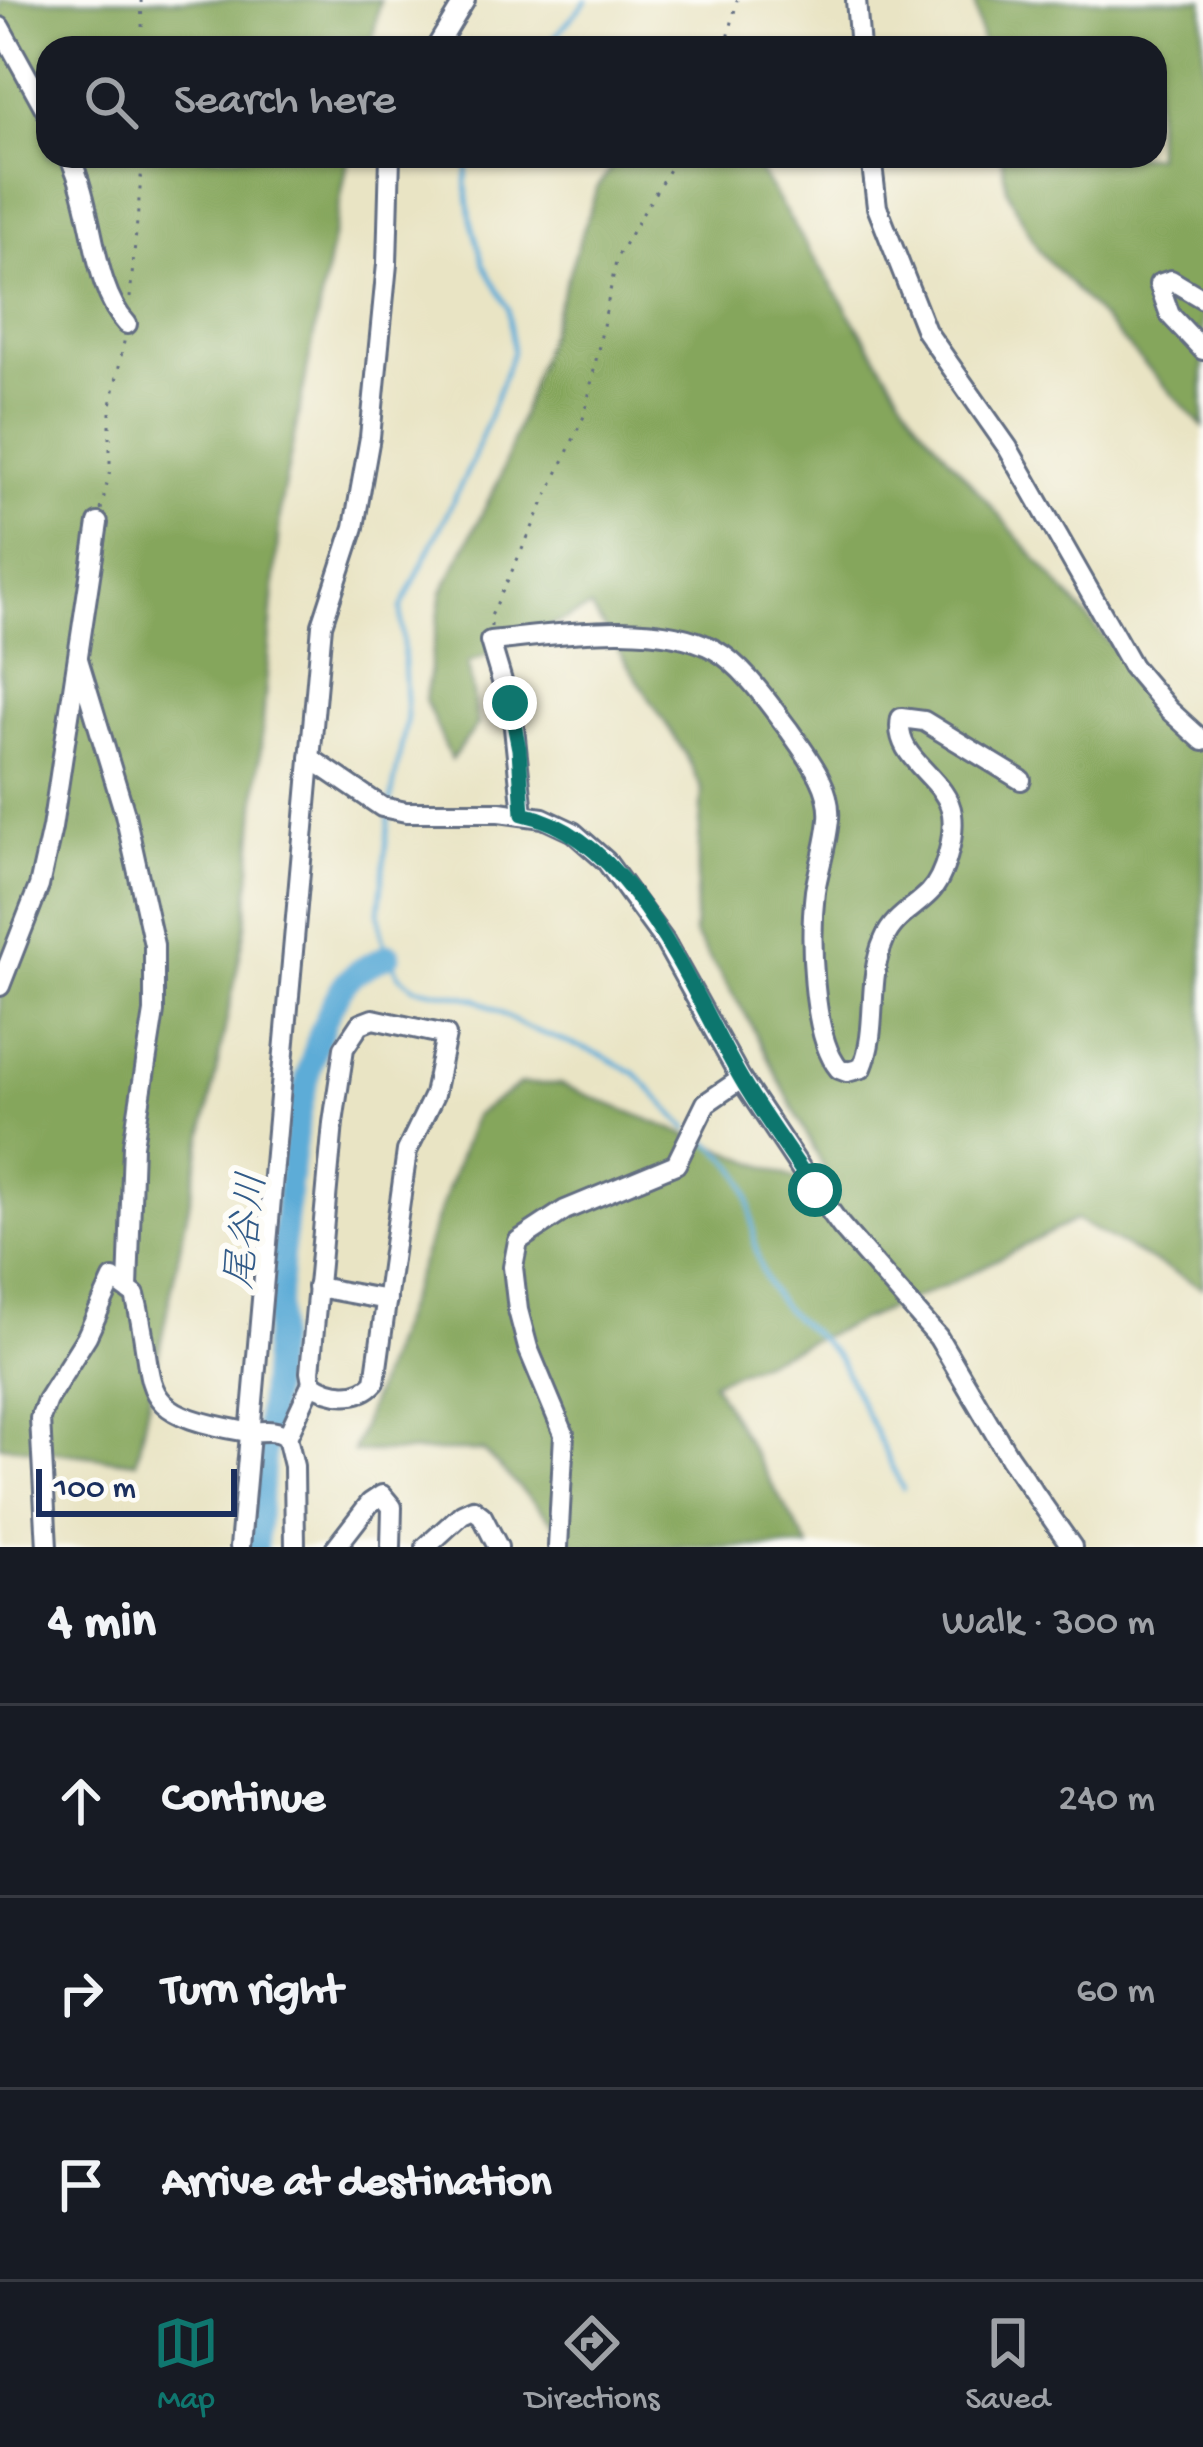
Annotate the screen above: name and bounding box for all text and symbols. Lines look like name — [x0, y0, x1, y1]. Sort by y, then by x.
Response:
search box — [36, 36, 1167, 168]
icon: search — [78, 69, 144, 135]
text: Search here — [174, 76, 396, 129]
route end — [483, 676, 537, 730]
route start — [788, 1163, 842, 1217]
water label: 尾谷川 — [220, 1170, 280, 1292]
scale bar — [36, 1463, 237, 1516]
text: 100 m — [54, 1471, 136, 1509]
text: 4 min — [48, 1595, 156, 1655]
text: Walk · 300 m — [942, 1602, 1155, 1648]
icon: ahead — [48, 1768, 114, 1834]
text: Continue — [162, 1774, 325, 1827]
text: 240 m — [1058, 1778, 1155, 1824]
icon: right — [48, 1960, 114, 2026]
text: Turn right — [162, 1966, 342, 2019]
text: 60 m — [1076, 1970, 1155, 2016]
icon: arrive — [48, 2152, 114, 2218]
text: Arrive at destination — [162, 2158, 551, 2211]
tab: Map — [153, 2310, 219, 2420]
tab: Directions — [525, 2310, 659, 2420]
tab: Saved — [965, 2310, 1050, 2420]

